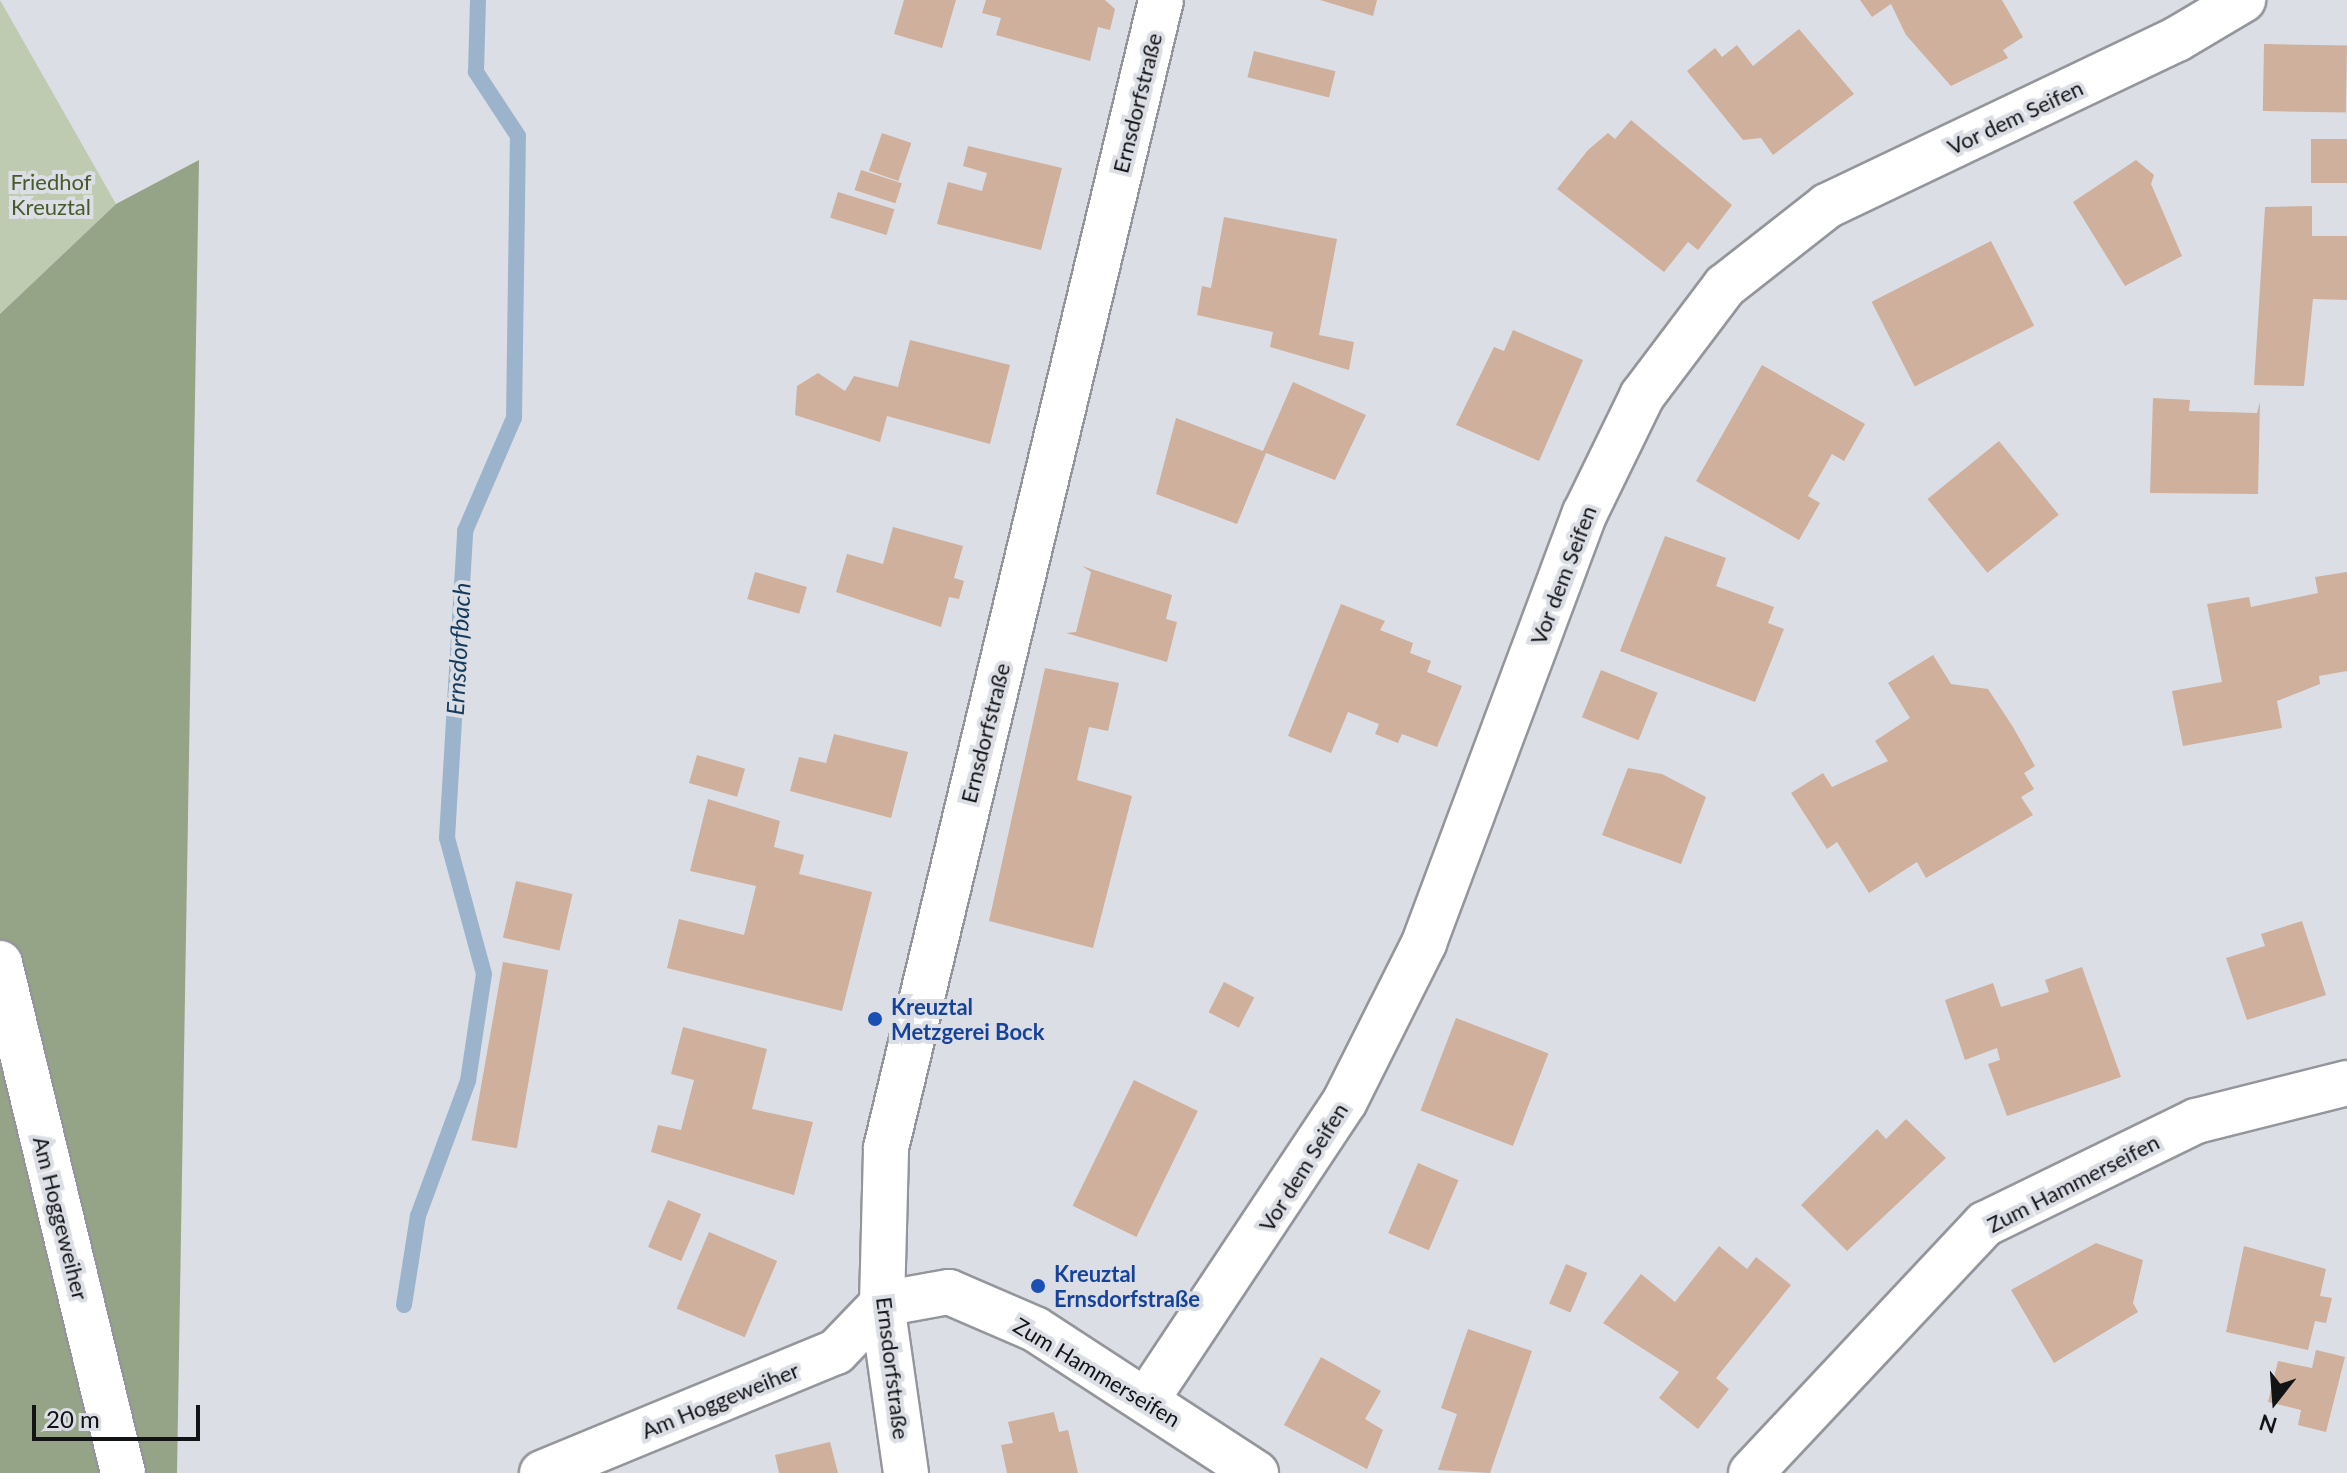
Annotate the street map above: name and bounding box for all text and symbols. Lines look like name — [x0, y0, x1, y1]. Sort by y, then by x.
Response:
street label: Ernsdorfstraße — [1107, 30, 1167, 176]
street label: Vor dem Seifen — [1943, 74, 2087, 160]
park label: Friedhof Kreuztal — [11, 168, 91, 220]
street label: Vor dem Seifen — [1524, 502, 1602, 648]
water label: Ernsdorfbach — [440, 582, 476, 716]
street label: Ernsdorfstraße — [955, 660, 1015, 806]
place label: Kreuztal Metzgerei Bock — [891, 993, 1044, 1044]
marker: Kreuztal Metzgerei Bock — [866, 1010, 884, 1028]
street label: Vor dem Seifen — [1253, 1098, 1353, 1236]
street label: Zum Hammerseifen — [1983, 1128, 2163, 1238]
street label: Am Hoggeweiher — [28, 1134, 94, 1302]
place label: Kreuztal Ernsdorfstraße — [1054, 1260, 1200, 1312]
marker: Kreuztal Ernsdorfstraße — [1029, 1277, 1047, 1295]
street label: Ernsdorfstraße — [871, 1295, 915, 1441]
street label: Zum Hammerseifen — [1009, 1312, 1185, 1432]
street label: Am Hoggeweiher — [637, 1356, 803, 1444]
north arrow — [2235, 1361, 2315, 1441]
scale bar — [36, 1389, 204, 1439]
text: 20 m — [46, 1404, 100, 1433]
text: N — [2256, 1409, 2280, 1440]

